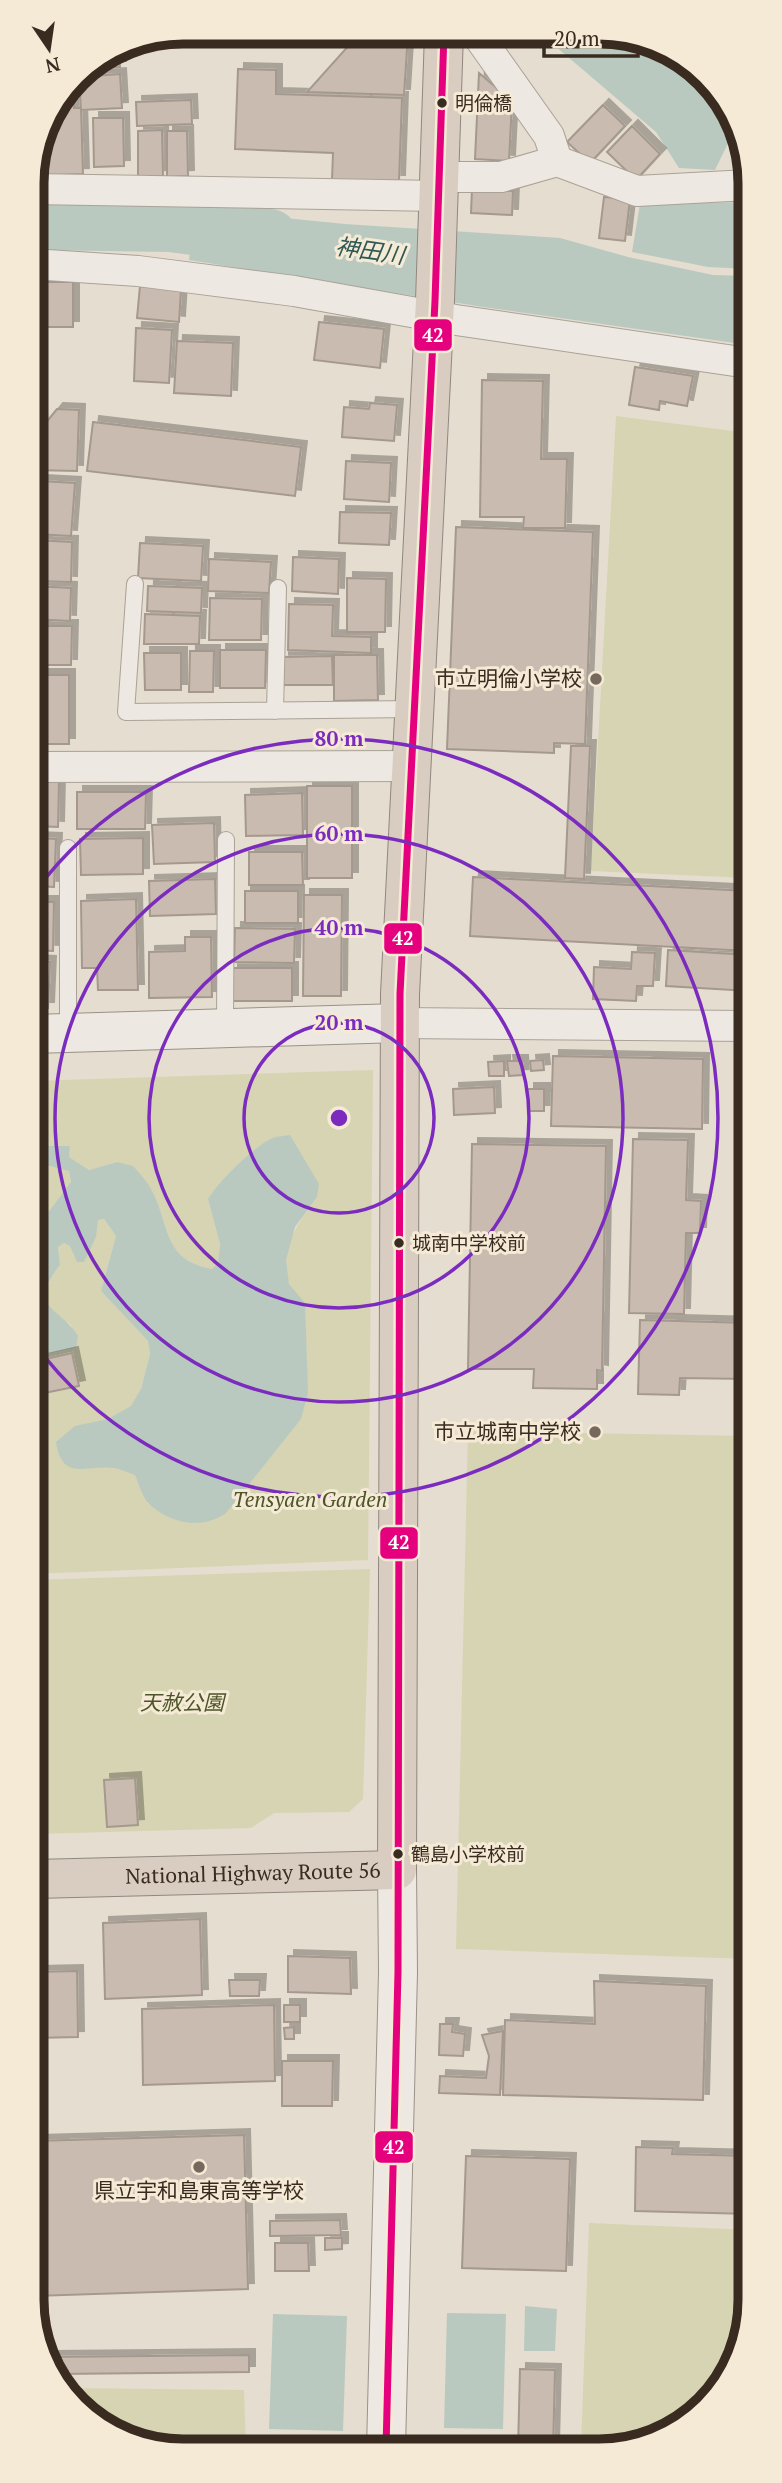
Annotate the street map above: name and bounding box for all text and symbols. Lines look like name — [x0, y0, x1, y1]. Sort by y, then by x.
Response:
north arrow — [14, 14, 84, 84]
scale bar — [544, 14, 638, 58]
text: 20 m — [554, 24, 600, 52]
text: N — [43, 52, 63, 80]
place label: 明倫橋 — [455, 90, 512, 115]
marker: 明倫橋 — [435, 96, 449, 110]
water label: 神田川 — [334, 230, 409, 271]
line badge: 42 — [413, 318, 453, 352]
text: 42 — [422, 322, 444, 347]
place label: 市立明倫小学校 — [435, 664, 582, 692]
marker: 市立明倫小学校 — [588, 671, 604, 687]
text: 80 m — [315, 724, 364, 752]
text: 60 m — [315, 819, 364, 847]
text: 40 m — [315, 913, 364, 941]
line badge: 42 — [383, 922, 423, 955]
text: 42 — [392, 925, 414, 950]
text: 20 m — [315, 1008, 364, 1036]
centre of rings — [327, 1106, 351, 1130]
place label: 城南中学校前 — [412, 1230, 526, 1255]
marker: 城南中学校前 — [392, 1236, 406, 1250]
place label: 市立城南中学校 — [434, 1417, 581, 1445]
marker: 市立城南中学校 — [587, 1424, 603, 1440]
park label: Tensyaen Garden — [233, 1485, 387, 1513]
line badge: 42 — [379, 1526, 419, 1560]
text: 42 — [388, 1529, 410, 1554]
park label: 天赦公園 — [140, 1688, 227, 1716]
place label: 鶴島小学校前 — [411, 1841, 525, 1866]
marker: 鶴島小学校前 — [391, 1847, 405, 1861]
street label: National Highway Route 56 — [125, 1855, 381, 1890]
line badge: 42 — [374, 2130, 414, 2164]
text: 42 — [383, 2134, 405, 2159]
marker: 県立宇和島東高等学校 — [191, 2159, 207, 2175]
place label: 県立宇和島東高等学校 — [94, 2176, 304, 2204]

